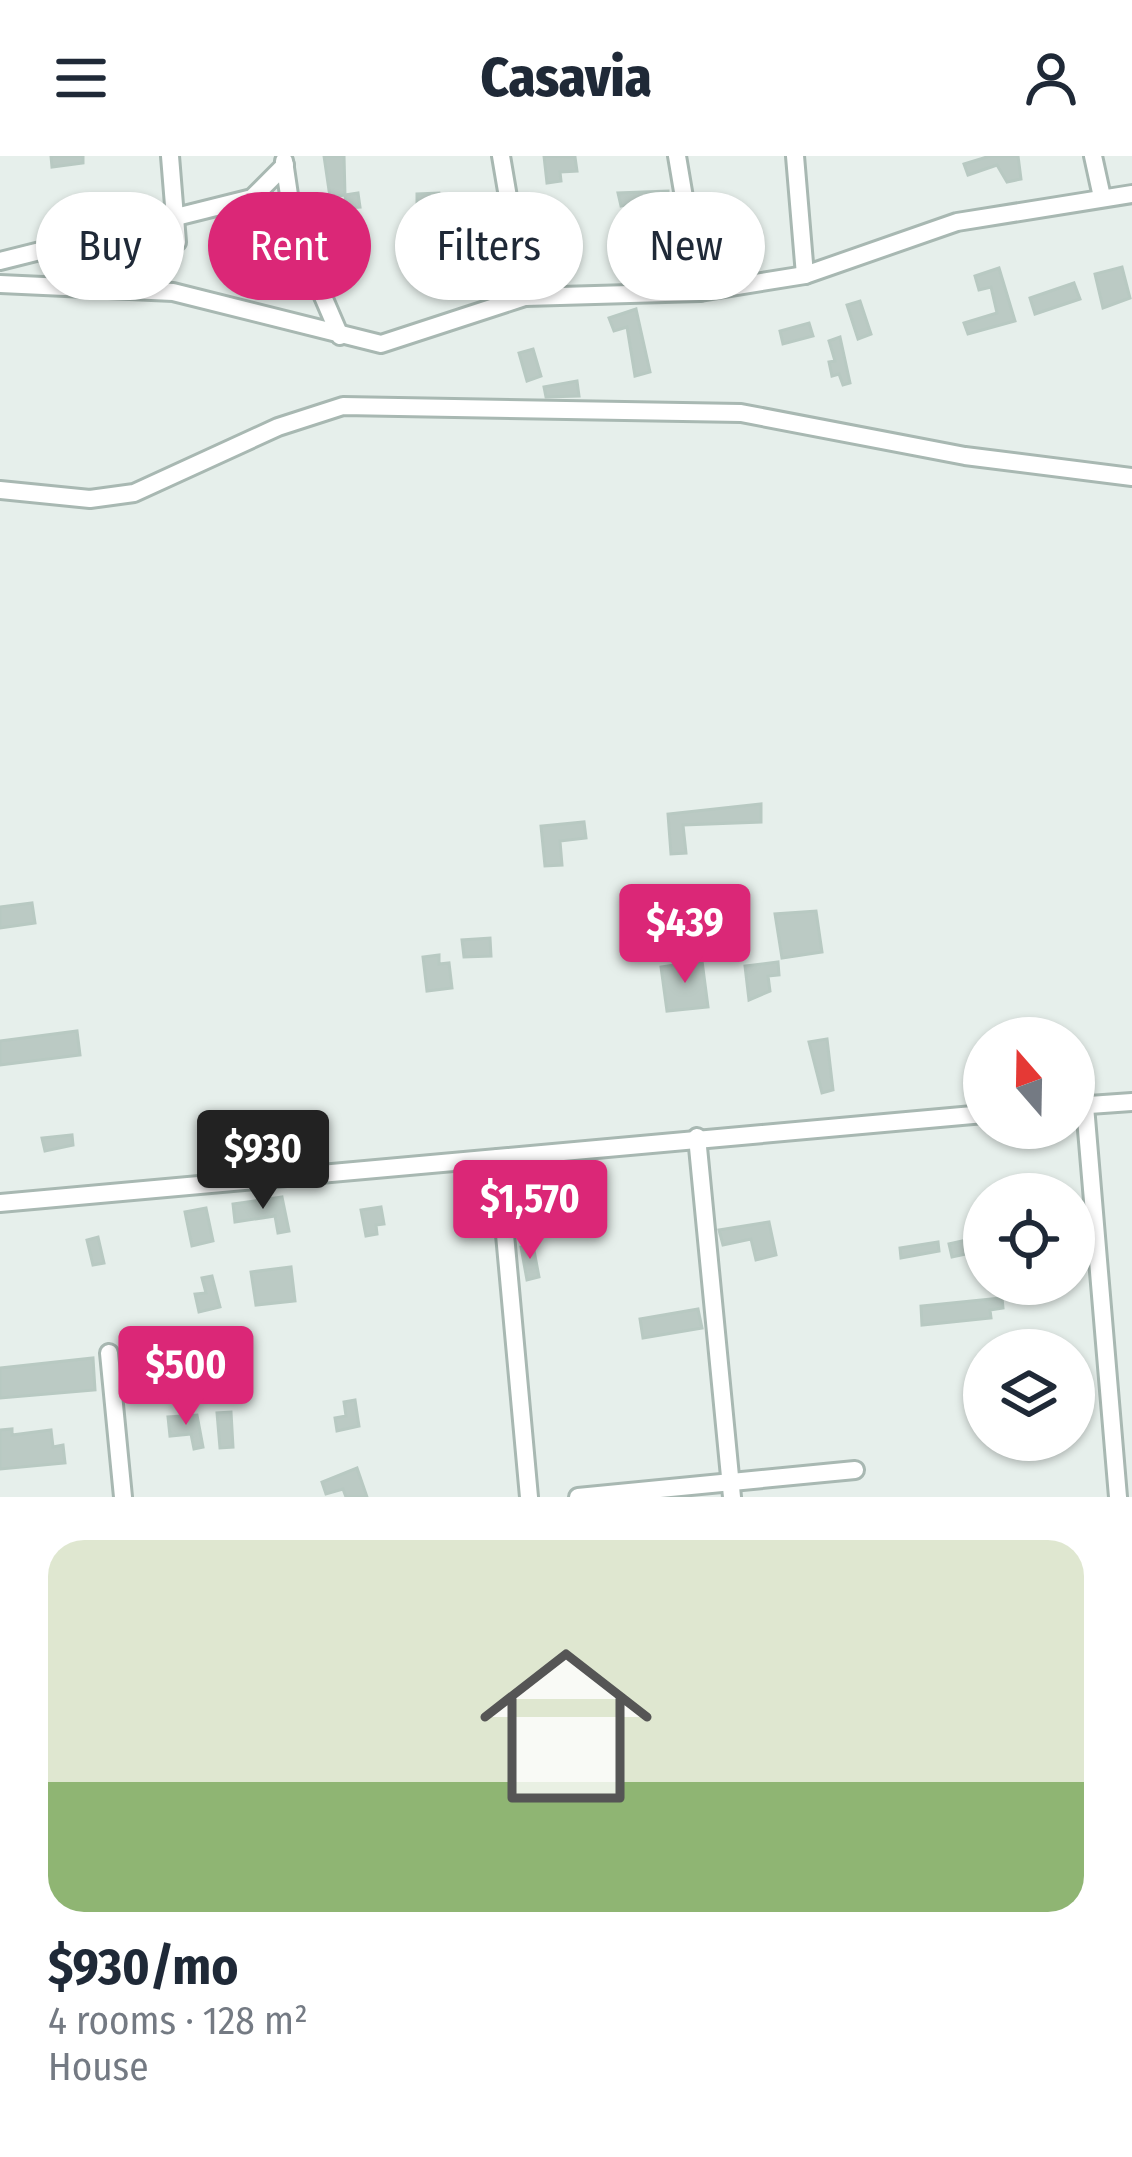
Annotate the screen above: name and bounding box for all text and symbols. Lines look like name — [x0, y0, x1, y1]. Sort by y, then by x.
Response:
icon: menu — [48, 45, 114, 111]
icon: person — [1018, 45, 1084, 111]
text: Casavia — [480, 46, 652, 110]
chip: Buy — [36, 192, 184, 300]
chip: Rent — [208, 192, 371, 300]
chip: Filters — [395, 192, 583, 300]
chip: New — [607, 192, 765, 300]
pin: $439 — [614, 884, 756, 986]
text: $439 — [646, 900, 724, 946]
north arrow — [963, 1017, 1095, 1149]
map controls — [963, 1017, 1095, 1461]
pin: $930 — [192, 1110, 334, 1212]
text: $930 — [224, 1126, 302, 1172]
pin: $1,570 — [432, 1160, 628, 1262]
button: locate — [963, 1173, 1095, 1305]
text: $1,570 — [480, 1176, 580, 1222]
pin: $500 — [115, 1326, 257, 1428]
button: layers — [963, 1329, 1095, 1461]
text: $500 — [145, 1342, 227, 1388]
icon: home — [458, 1618, 674, 1834]
text: $930/mo — [48, 1936, 238, 1998]
text: 4 rooms · 128 m² — [48, 1998, 308, 2044]
text: House — [48, 2044, 148, 2090]

